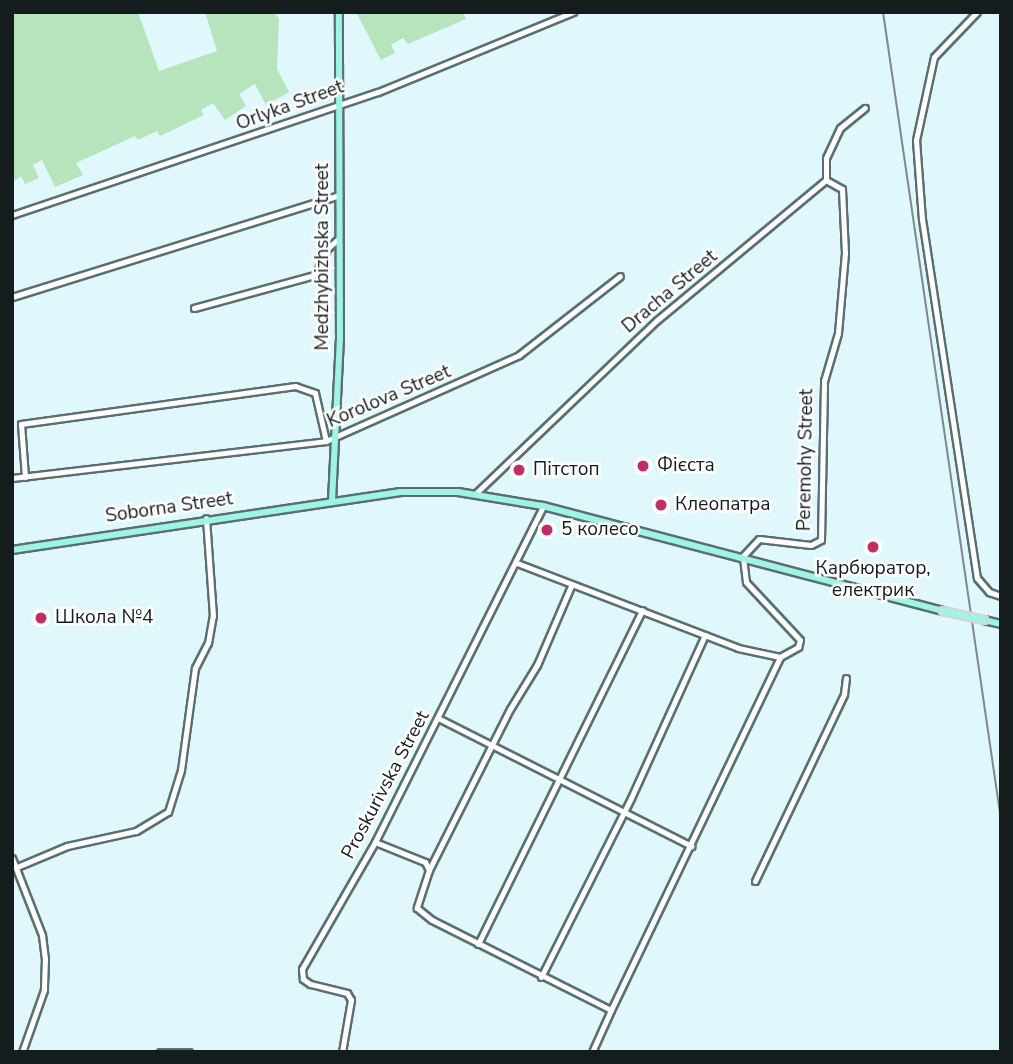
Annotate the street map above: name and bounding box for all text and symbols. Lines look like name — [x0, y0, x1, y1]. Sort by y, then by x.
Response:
street label: Orlyka Street — [233, 76, 347, 136]
street label: Medzhybizhska Street — [312, 163, 334, 351]
street label: Dracha Street — [618, 246, 722, 338]
street label: Korolova Street — [324, 361, 454, 433]
street label: Peremohy Street — [793, 389, 819, 531]
place label: Фієста — [657, 455, 715, 477]
marker: Фієста — [635, 458, 651, 474]
place label: Пітстоп — [533, 459, 600, 481]
marker: Пітстоп — [511, 462, 527, 478]
street label: Soborna Street — [104, 488, 234, 528]
place label: Клеопатра — [675, 494, 770, 516]
marker: Клеопатра — [653, 497, 669, 513]
place label: 5 колесо — [561, 519, 639, 541]
marker: 5 колесо — [539, 522, 555, 538]
marker: Карбюратор, електрик — [865, 539, 881, 555]
place label: Карбюратор, електрик — [816, 558, 930, 602]
place label: Школа №4 — [55, 607, 153, 629]
marker: Школа №4 — [33, 610, 49, 626]
street label: Proskurivska Street — [337, 707, 435, 863]

